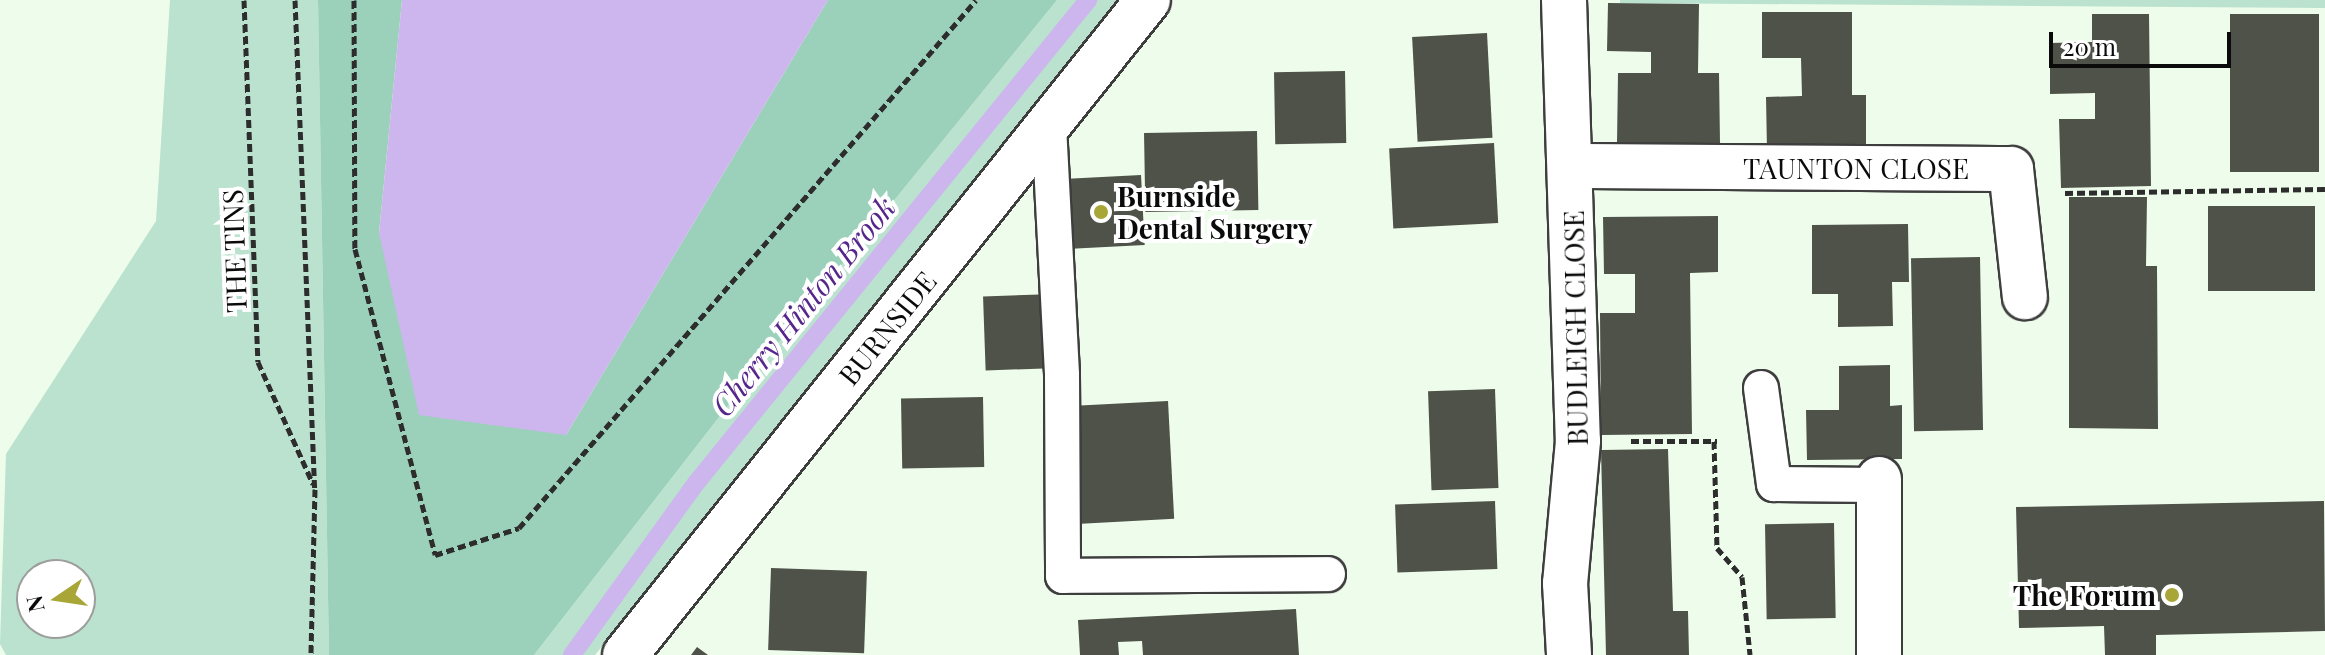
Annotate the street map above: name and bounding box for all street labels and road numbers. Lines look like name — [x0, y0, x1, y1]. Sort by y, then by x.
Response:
street label: TAUNTON CLOSE — [1743, 151, 1969, 185]
street label: THE TINS — [215, 188, 253, 314]
street label: BUDLEIGH CLOSE — [1556, 210, 1594, 446]
street label: BURNSIDE — [831, 265, 943, 391]

